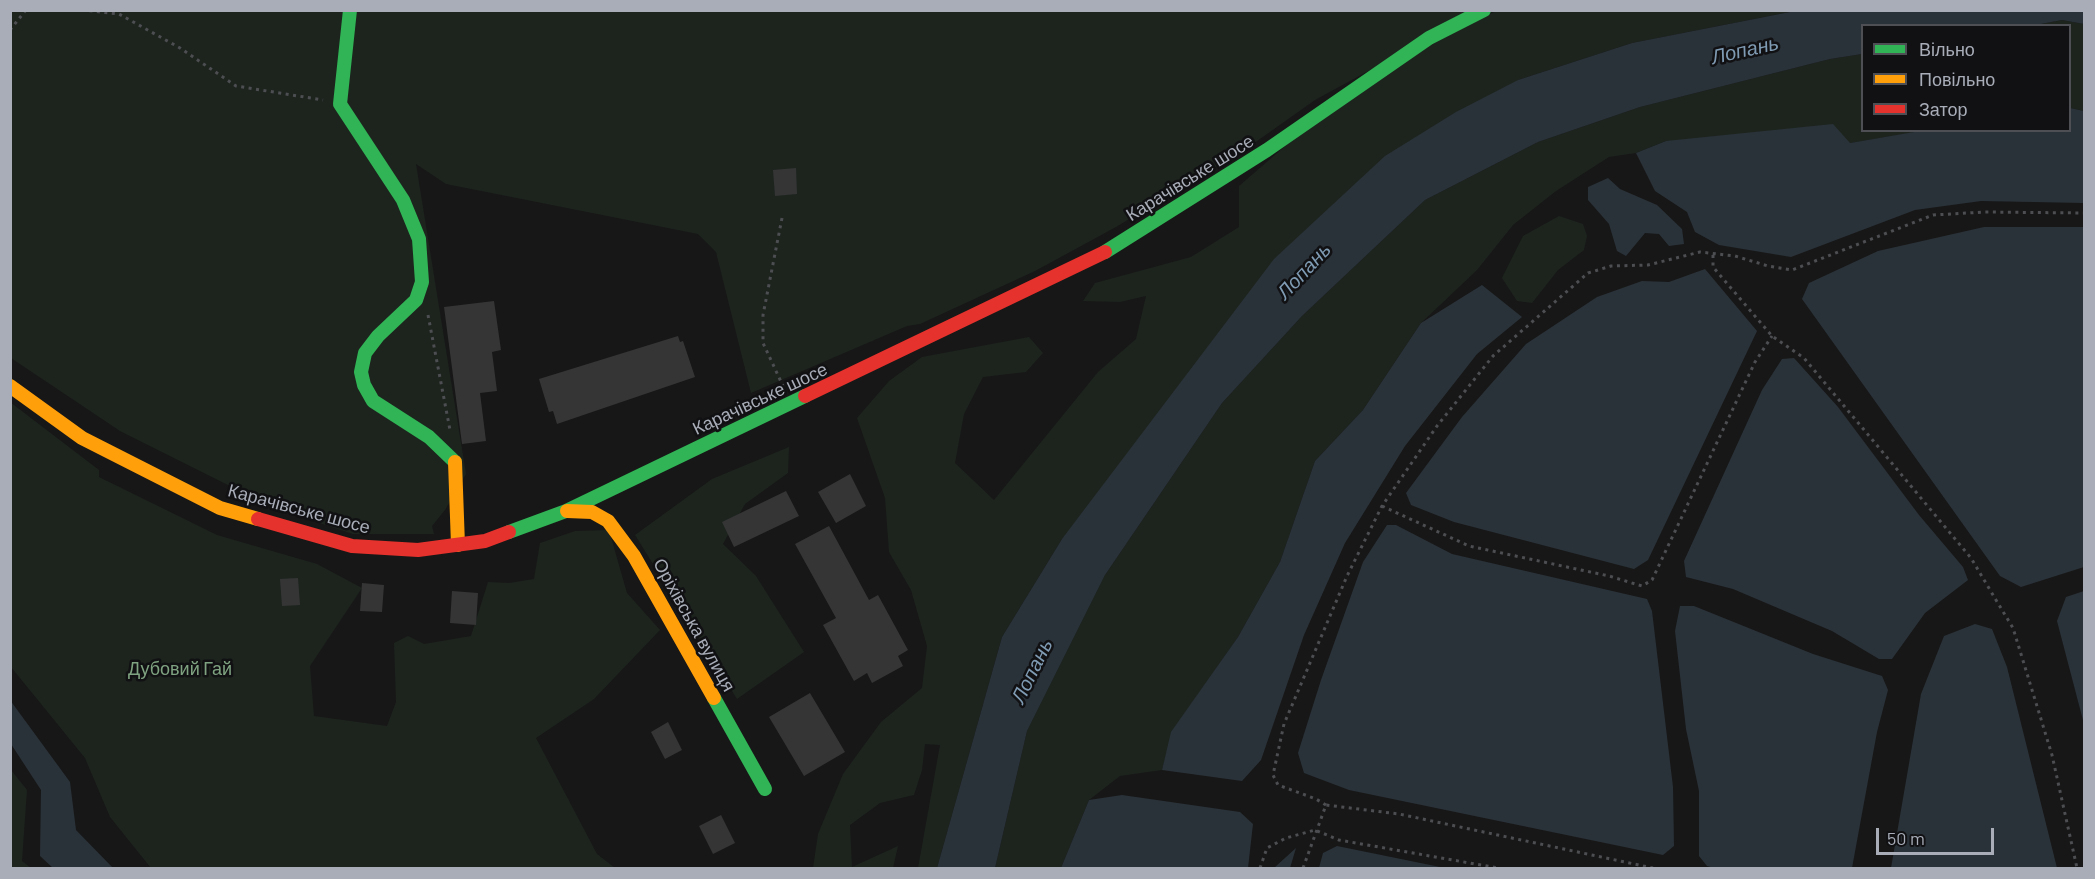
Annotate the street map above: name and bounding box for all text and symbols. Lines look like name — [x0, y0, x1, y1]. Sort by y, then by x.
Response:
legend — [1861, 24, 2071, 132]
water label: Лопань — [1709, 31, 1781, 69]
text: Вільно — [1919, 38, 1975, 60]
text: Повільно — [1919, 68, 1995, 90]
text: Затор — [1919, 98, 1968, 120]
street label: Карачівське шосе — [1122, 130, 1258, 226]
water label: Лопань — [1272, 238, 1336, 304]
street label: Карачівське шосе — [689, 358, 831, 440]
street label: Карачівське шосе — [226, 480, 372, 538]
street label: Оріхівська вулиця — [648, 555, 740, 695]
water label: Лопань — [1006, 635, 1058, 707]
park label: Дубовий Гай — [128, 658, 232, 680]
scale bar — [1879, 816, 1998, 854]
text: 50 m — [1887, 827, 1925, 849]

